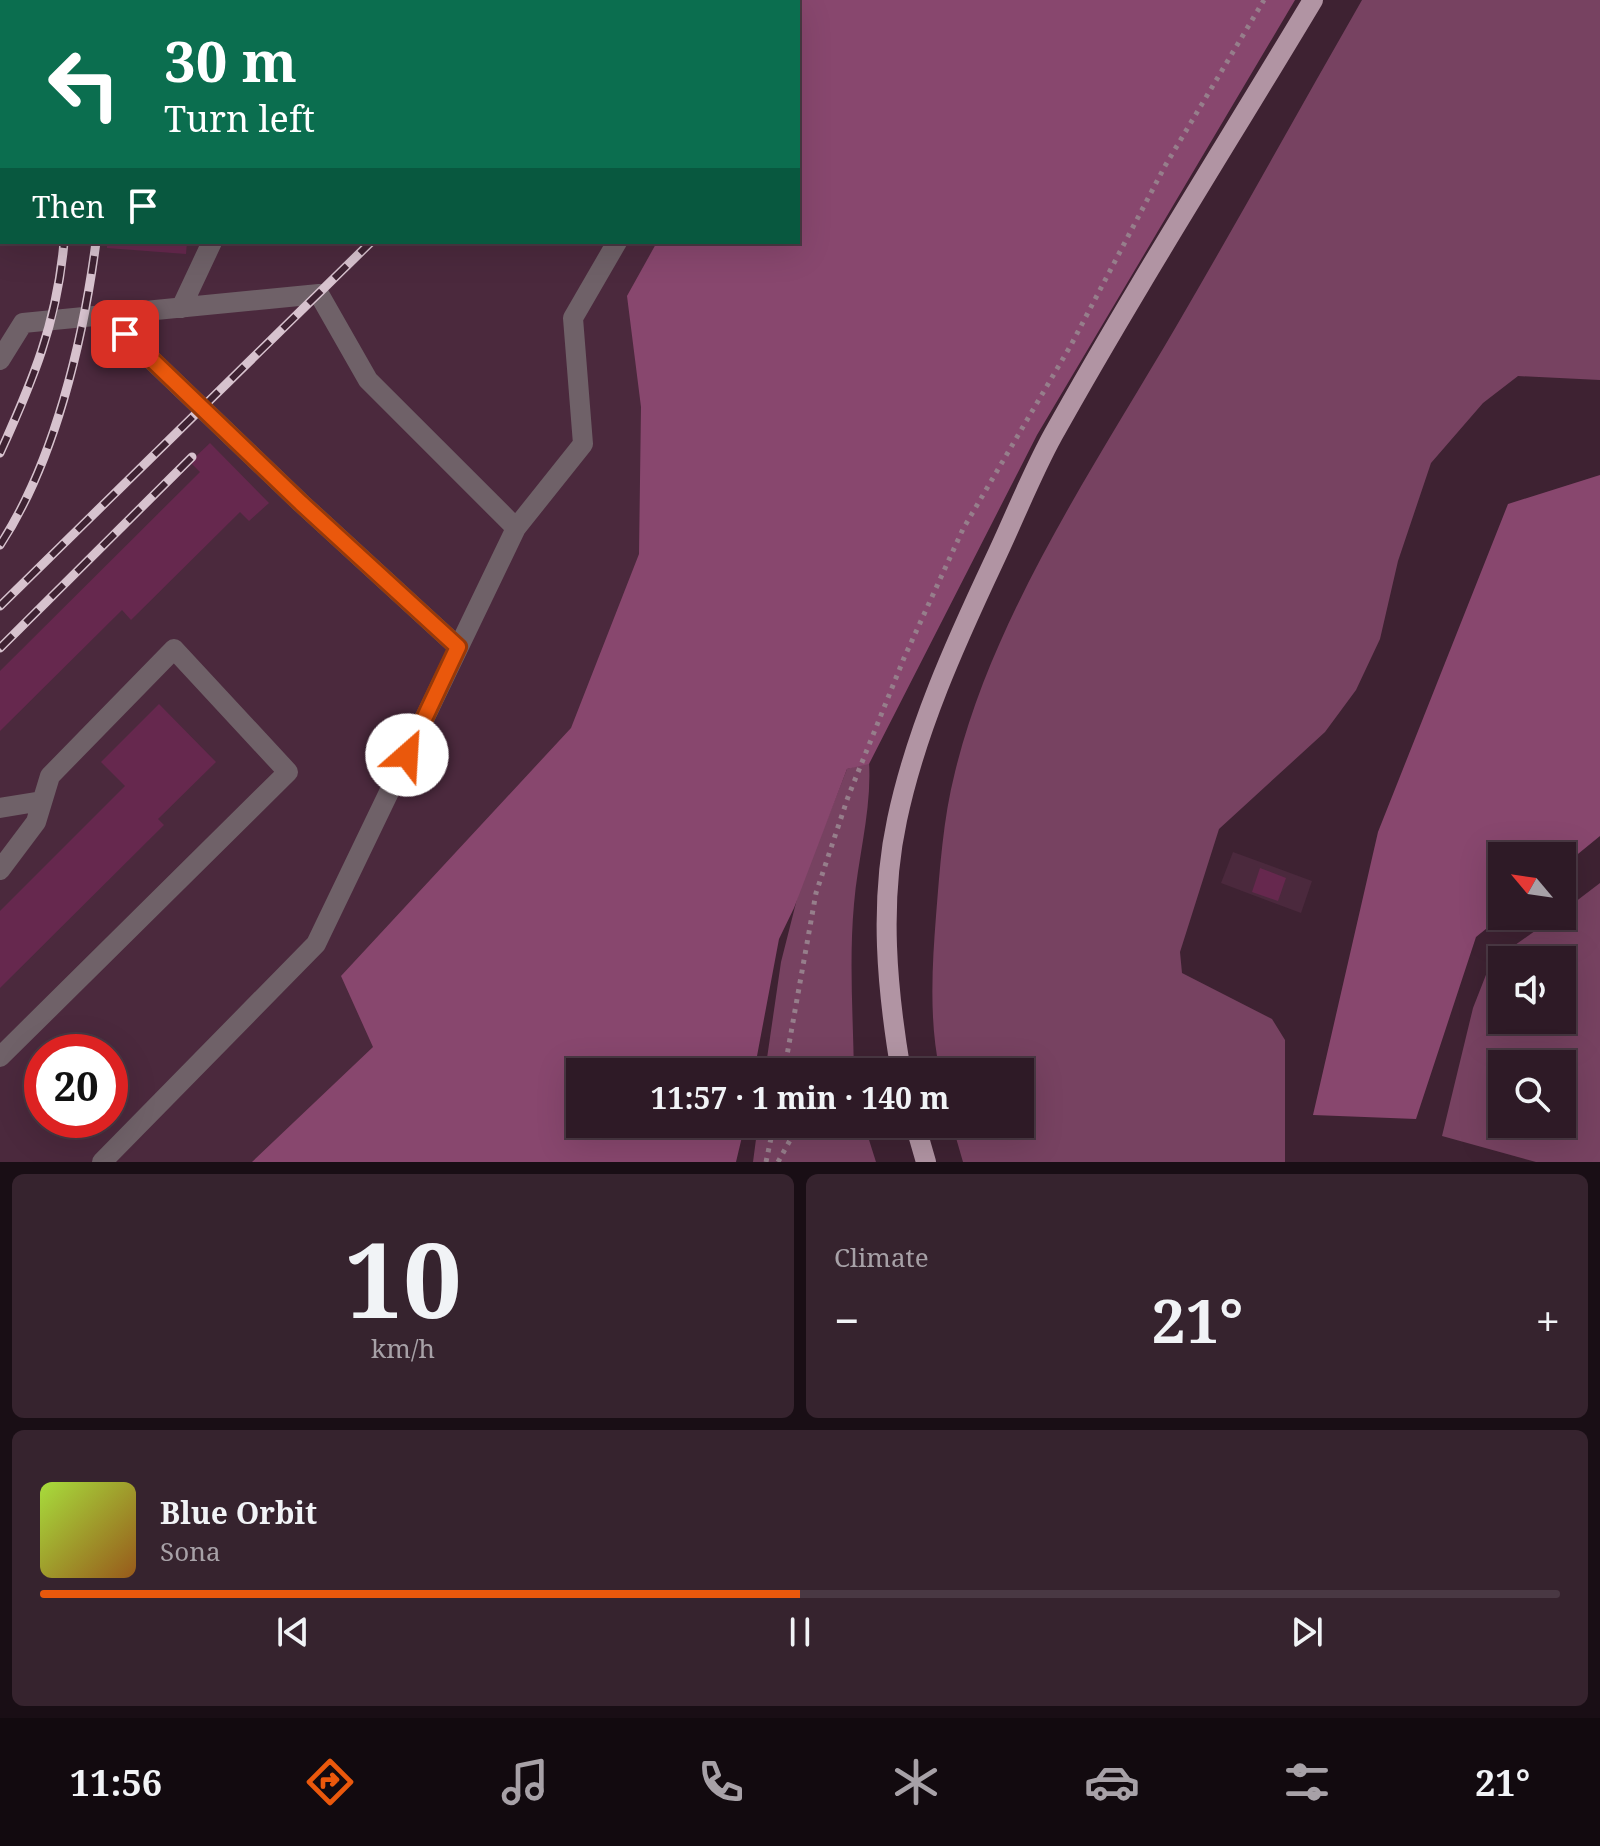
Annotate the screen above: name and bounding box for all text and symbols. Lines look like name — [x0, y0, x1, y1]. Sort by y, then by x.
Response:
text: 30 m — [164, 22, 297, 98]
icon: left — [32, 32, 136, 136]
text: Turn left — [164, 94, 315, 143]
icon: arrive — [121, 184, 165, 228]
text: Then — [32, 186, 105, 227]
pin — [91, 300, 159, 368]
icon: arrive — [103, 312, 147, 356]
position arrow — [365, 713, 449, 797]
north arrow — [1488, 842, 1576, 930]
map controls — [1488, 842, 1576, 1138]
button: sound — [1488, 946, 1576, 1034]
speed limit sign: 20 — [24, 1034, 128, 1138]
button: search — [1488, 1050, 1576, 1138]
text: 11:57 · 1 min · 140 m — [651, 1077, 949, 1118]
text: 10 — [344, 1207, 462, 1348]
text: Climate — [834, 1239, 929, 1275]
text: 21° — [1152, 1279, 1243, 1361]
text: − — [834, 1290, 859, 1350]
text: + — [1535, 1290, 1560, 1350]
text: km/h — [371, 1330, 435, 1366]
text: Blue Orbit — [160, 1492, 317, 1533]
text: Sona — [160, 1533, 221, 1569]
icon: previous — [271, 1610, 315, 1654]
icon: pause — [778, 1610, 822, 1654]
icon: next — [1285, 1610, 1329, 1654]
icon: directions — [302, 1754, 358, 1810]
icon: music — [497, 1754, 553, 1810]
icon: phone — [693, 1754, 749, 1810]
icon: climate — [888, 1754, 944, 1810]
icon: car — [1084, 1754, 1140, 1810]
icon: filters — [1279, 1754, 1335, 1810]
text: 11:56 — [70, 1758, 162, 1807]
text: 21° — [1475, 1758, 1530, 1807]

